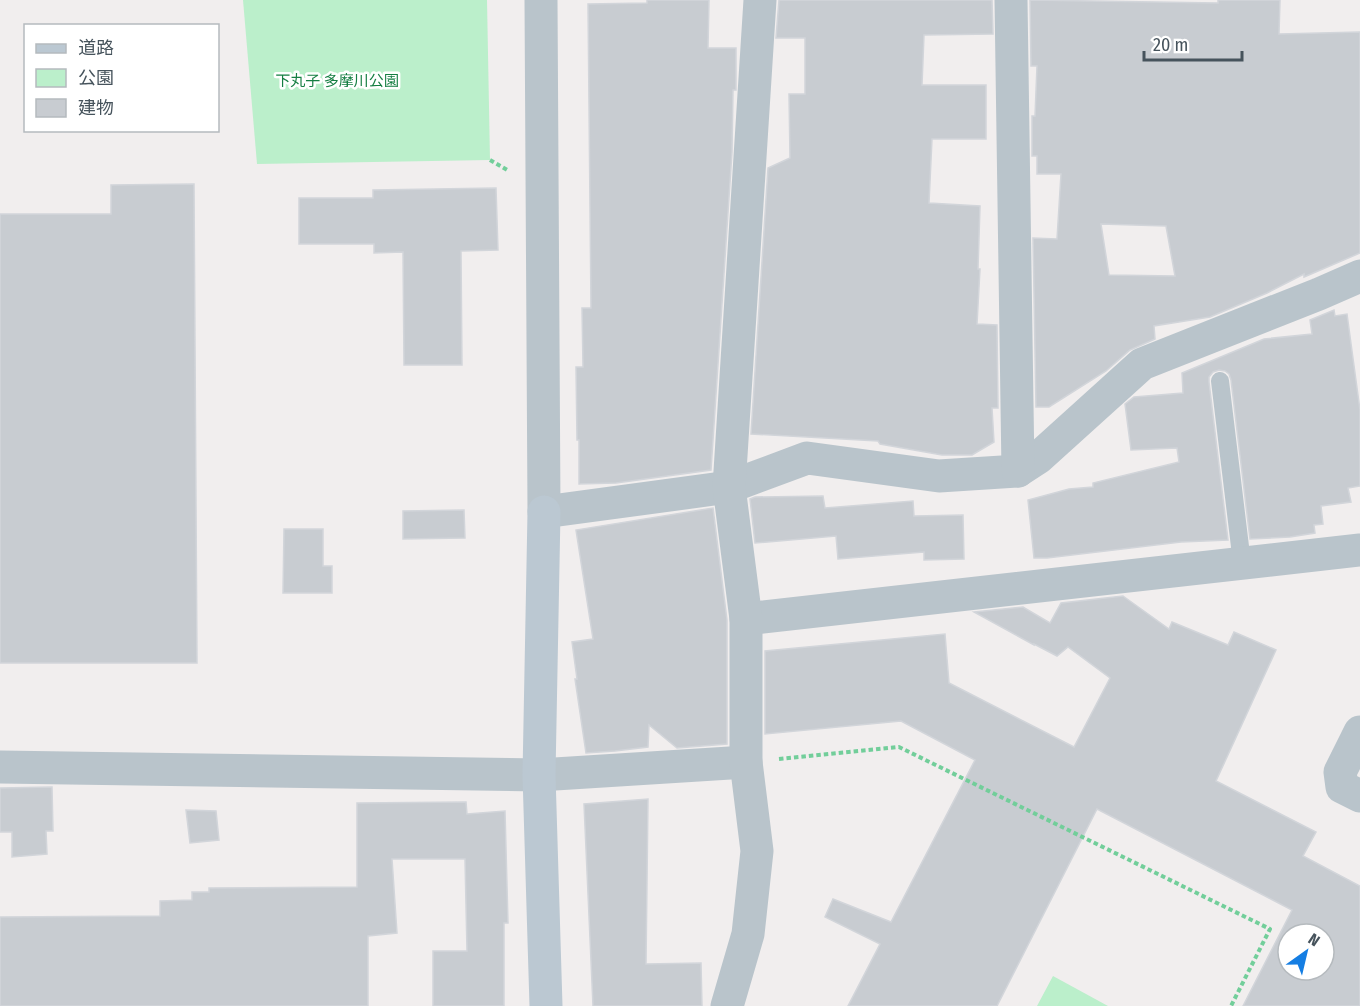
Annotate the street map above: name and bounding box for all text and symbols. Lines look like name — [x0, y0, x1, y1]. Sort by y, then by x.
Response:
legend — [24, 24, 219, 132]
scale bar — [1144, 24, 1242, 62]
text: 20 m — [1153, 34, 1188, 56]
text: 道路 — [78, 37, 114, 59]
text: 公園 — [78, 67, 114, 89]
park label: 下丸子 多摩川公園 — [275, 72, 399, 90]
text: 建物 — [78, 97, 114, 119]
north arrow — [1276, 922, 1336, 982]
text: N — [1305, 929, 1323, 951]

